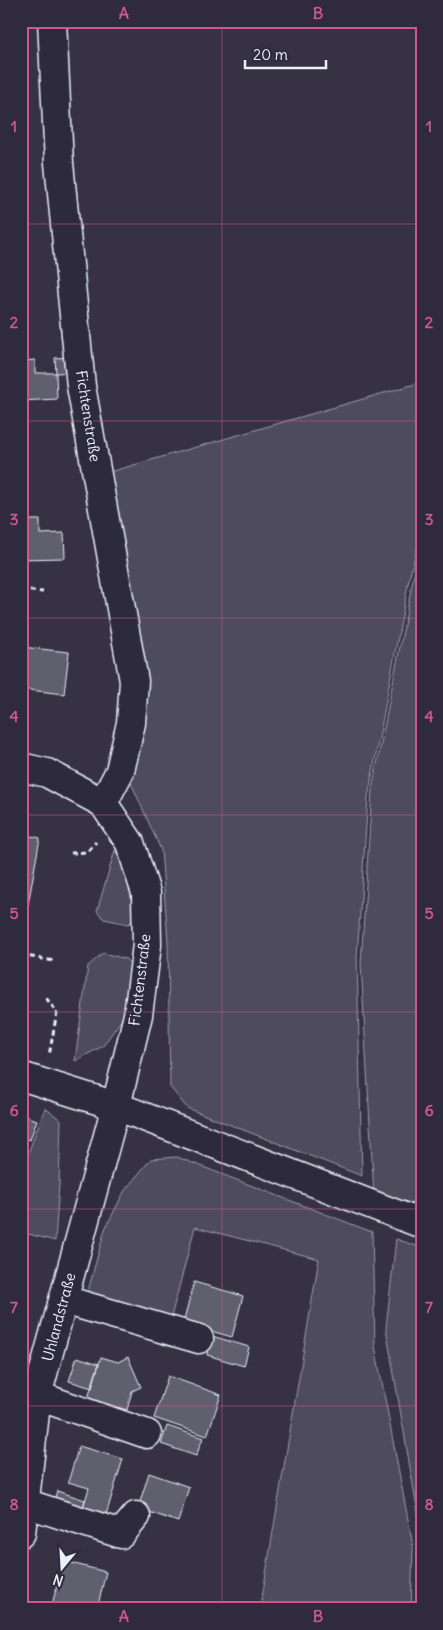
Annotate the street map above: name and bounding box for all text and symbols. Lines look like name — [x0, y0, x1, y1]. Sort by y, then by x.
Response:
text: A — [119, 3, 129, 23]
text: B — [313, 3, 324, 23]
scale bar — [245, 38, 327, 70]
text: 20 m — [253, 45, 288, 64]
text: 1 — [11, 116, 17, 136]
text: 1 — [426, 116, 432, 136]
text: 2 — [10, 312, 19, 332]
text: 2 — [425, 312, 434, 332]
street label: Fichtenstraße — [72, 369, 105, 463]
text: 3 — [9, 509, 19, 529]
text: 3 — [424, 509, 434, 529]
text: 4 — [9, 706, 19, 726]
text: 4 — [424, 706, 434, 726]
text: 5 — [9, 903, 19, 923]
text: 5 — [424, 903, 434, 923]
street label: Fichtenstraße — [124, 933, 155, 1027]
text: 6 — [9, 1100, 19, 1120]
text: 6 — [424, 1100, 434, 1120]
street label: Uhlandstraße — [38, 1271, 79, 1363]
text: 7 — [10, 1297, 18, 1317]
text: 7 — [425, 1297, 433, 1317]
text: 8 — [9, 1494, 19, 1514]
text: 8 — [424, 1494, 434, 1514]
north arrow — [38, 1542, 88, 1592]
text: N — [51, 1570, 65, 1590]
text: A — [119, 1606, 129, 1626]
text: B — [313, 1606, 324, 1626]

